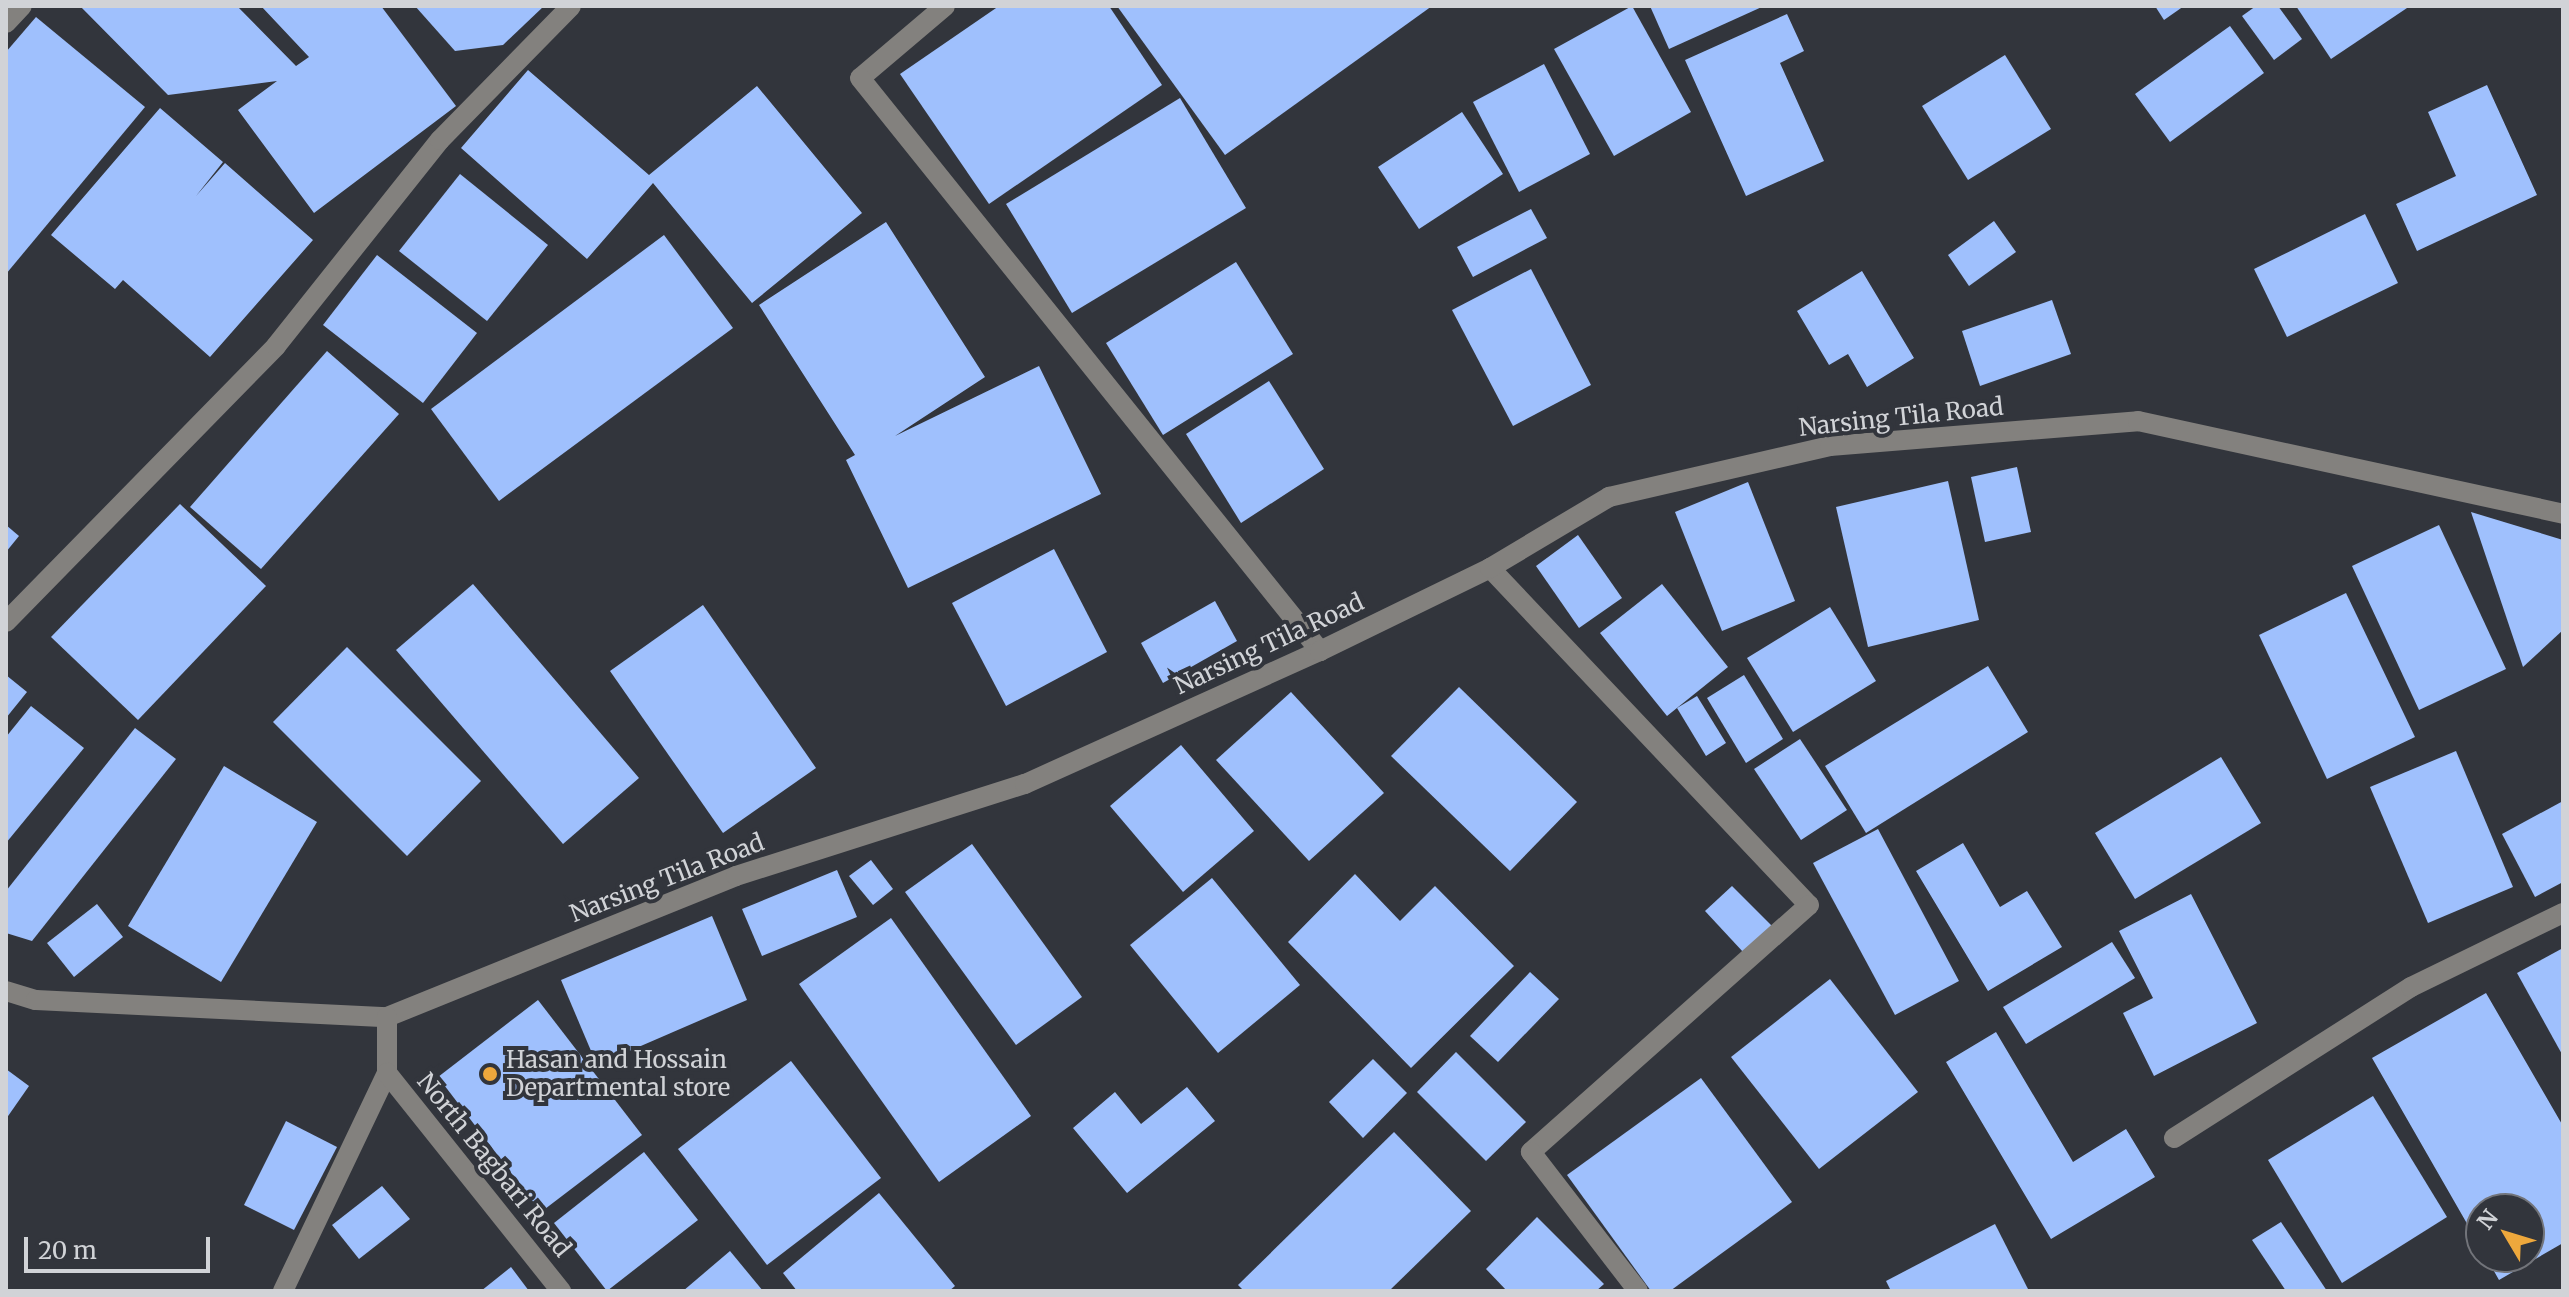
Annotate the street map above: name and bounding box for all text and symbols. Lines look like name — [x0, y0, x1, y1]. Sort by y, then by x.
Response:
street label: Narsing Tila Road — [1797, 392, 2005, 442]
street label: Narsing Tila Road — [1170, 588, 1368, 700]
street label: Narsing Tila Road — [566, 828, 768, 928]
place label: Hasan and Hossain Departmental store — [506, 1046, 730, 1102]
marker: Hasan and Hossain Departmental store — [481, 1065, 499, 1083]
street label: North Bagbari Road — [411, 1067, 577, 1263]
north arrow — [2465, 1193, 2545, 1273]
text: N — [2471, 1204, 2504, 1235]
scale bar — [28, 1221, 214, 1271]
text: 20 m — [38, 1235, 97, 1266]

